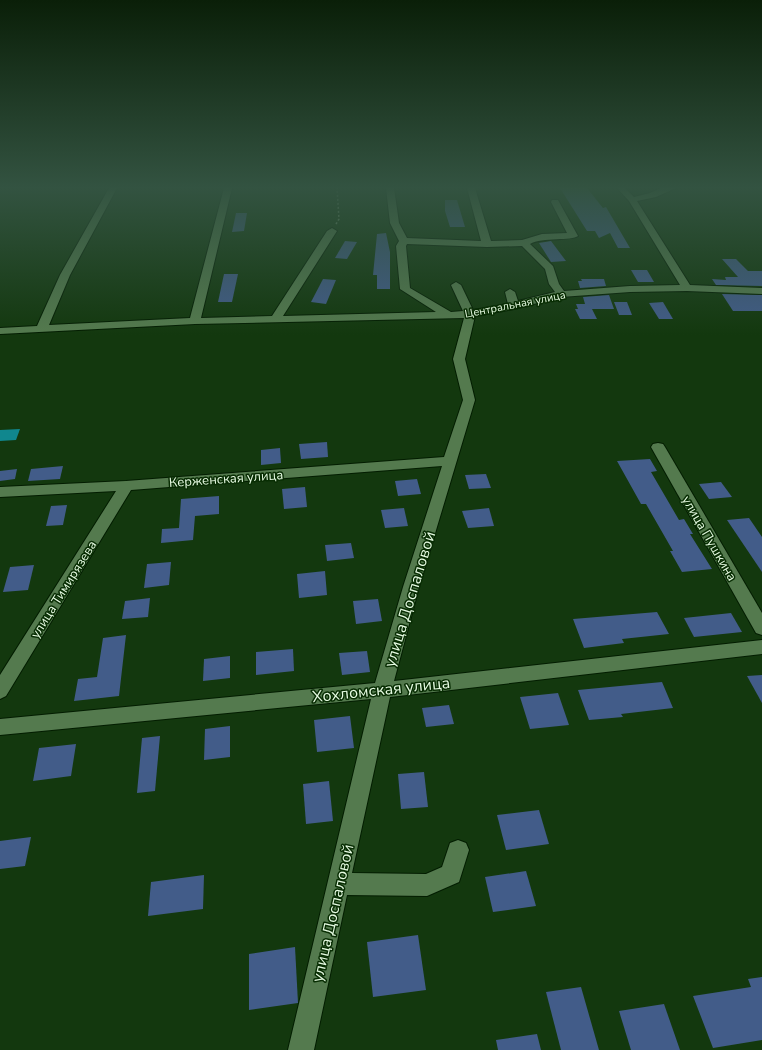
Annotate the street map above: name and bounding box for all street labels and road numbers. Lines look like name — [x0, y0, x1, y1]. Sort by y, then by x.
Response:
street label: Центральная улица — [463, 287, 567, 322]
street label: Керженская улица — [168, 466, 284, 492]
street label: улица Пушкина — [677, 493, 741, 584]
street label: улица Доспаловой — [379, 529, 441, 670]
street label: улица Тимирязева — [26, 537, 101, 642]
street label: Хохломская улица — [311, 672, 451, 708]
street label: улица Доспаловой — [306, 842, 360, 984]

